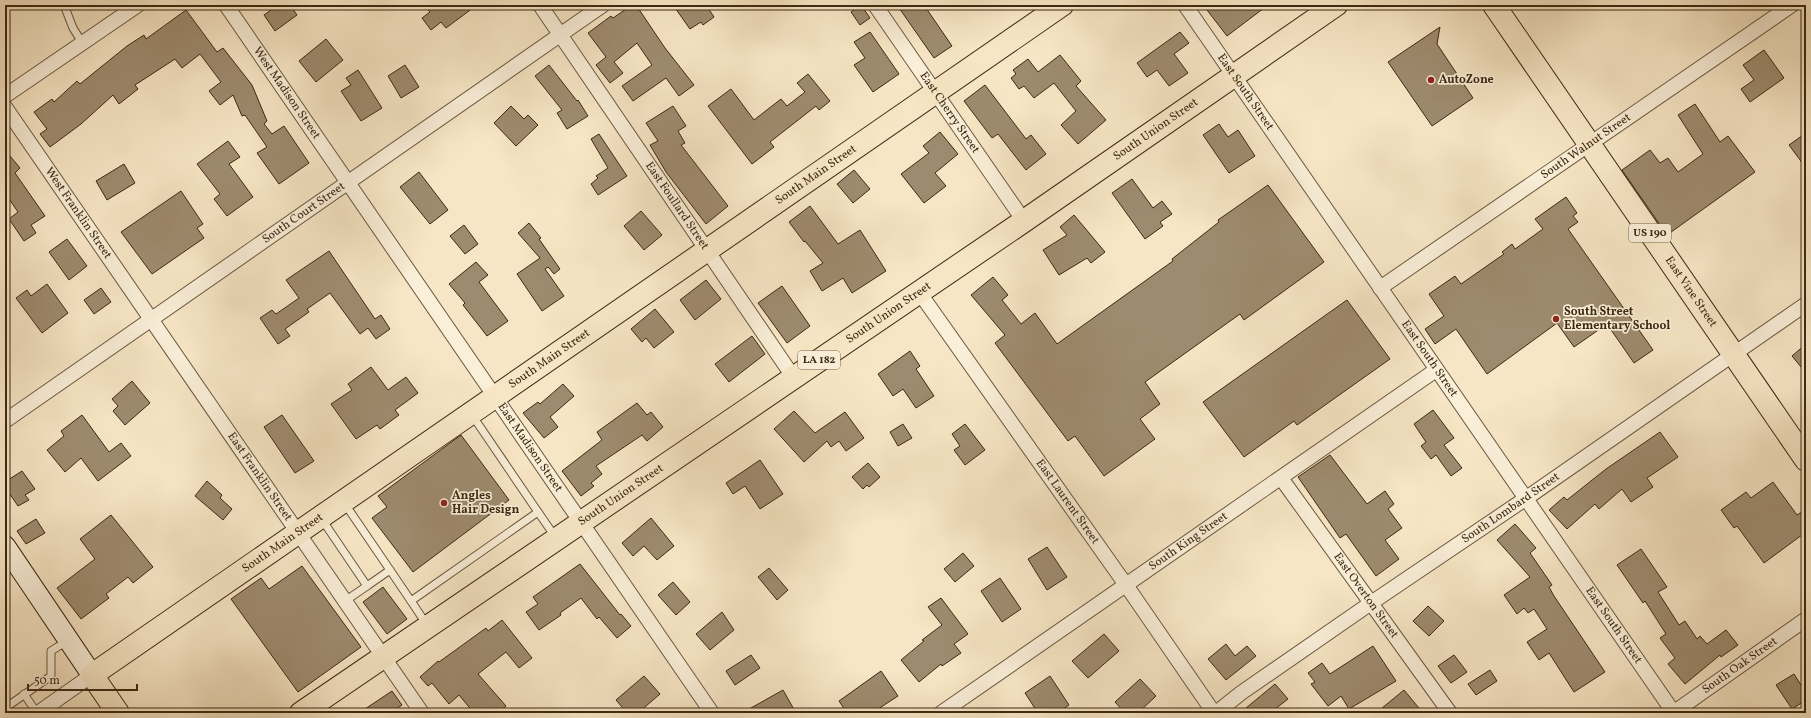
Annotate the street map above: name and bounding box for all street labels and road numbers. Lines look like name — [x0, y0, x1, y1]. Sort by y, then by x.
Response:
street label: West Madison Street — [249, 44, 324, 143]
street label: East South Street — [1213, 51, 1277, 134]
street label: East Cherry Street — [916, 69, 983, 157]
street label: South Union Street — [1110, 95, 1202, 165]
street label: South Walnut Street — [1538, 110, 1634, 183]
street label: South Main Street — [772, 141, 860, 209]
street label: East Foullard Street — [641, 159, 712, 253]
street label: West Franklin Street — [41, 164, 115, 262]
street label: South Court Street — [259, 179, 348, 248]
road number: US 190 — [1629, 224, 1671, 242]
street label: East Vine Street — [1661, 253, 1721, 331]
street label: South Union Street — [843, 278, 935, 348]
street label: East South Street — [1397, 317, 1462, 400]
street label: South Main Street — [506, 325, 593, 393]
road number: LA 182 — [798, 351, 840, 369]
street label: East Madison Street — [494, 400, 566, 496]
street label: East Franklin Street — [223, 429, 296, 524]
street label: East Laurent Street — [1032, 456, 1103, 548]
street label: South Union Street — [575, 461, 667, 530]
street label: South Lombard Street — [1459, 469, 1563, 547]
street label: South Main Street — [239, 509, 327, 577]
street label: South King Street — [1146, 509, 1231, 574]
street label: East Overton Street — [1329, 550, 1402, 642]
street label: East South Street — [1581, 584, 1646, 667]
street label: South Oak Street — [1699, 634, 1781, 698]

